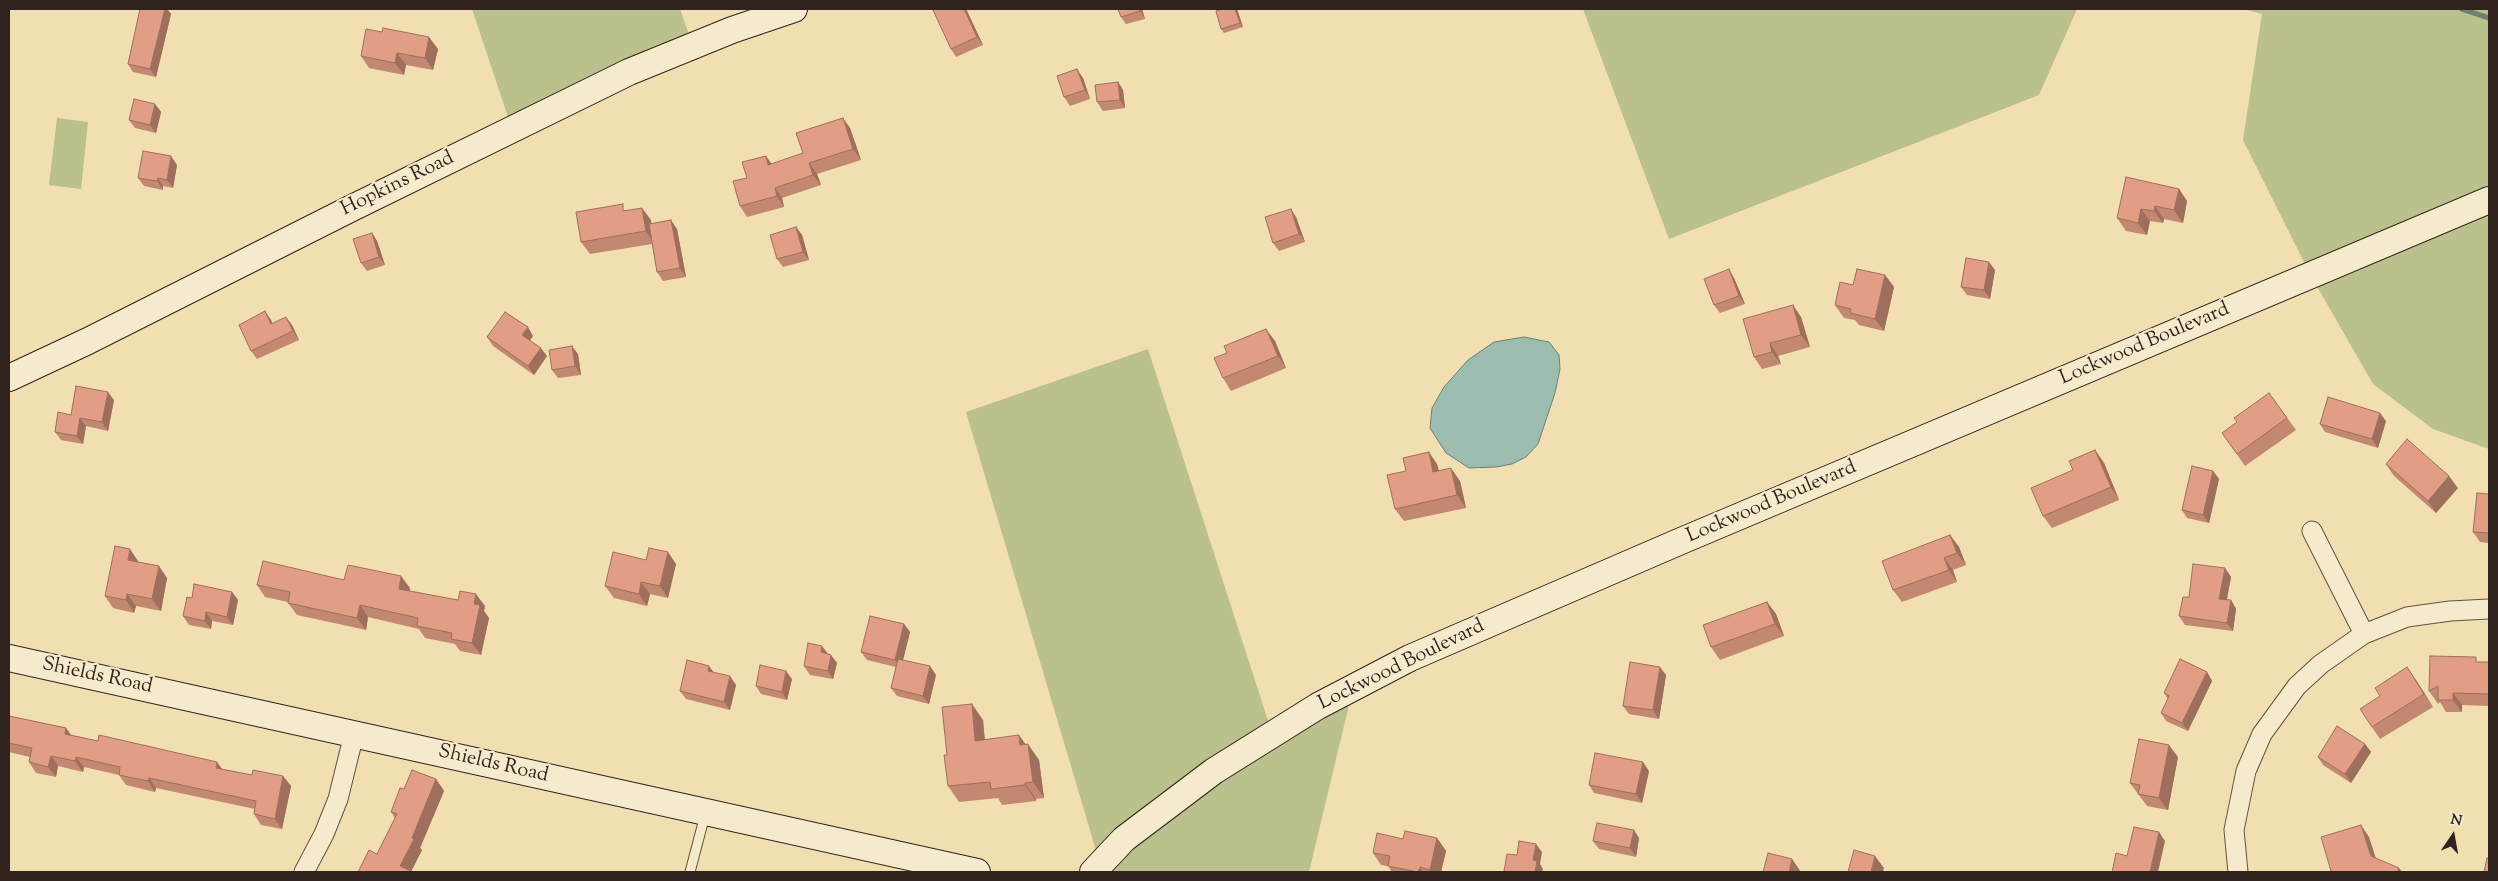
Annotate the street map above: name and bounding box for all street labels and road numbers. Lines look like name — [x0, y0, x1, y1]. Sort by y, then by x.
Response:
street label: Hopkins Road — [337, 147, 459, 223]
street label: Lockwood Boulevard — [2057, 298, 2233, 392]
street label: Lockwood Boulevard — [1684, 456, 1860, 550]
street label: Lockwood Boulevard — [1315, 615, 1489, 717]
street label: Shields Road — [40, 654, 154, 700]
street label: Shields Road — [436, 741, 550, 789]

